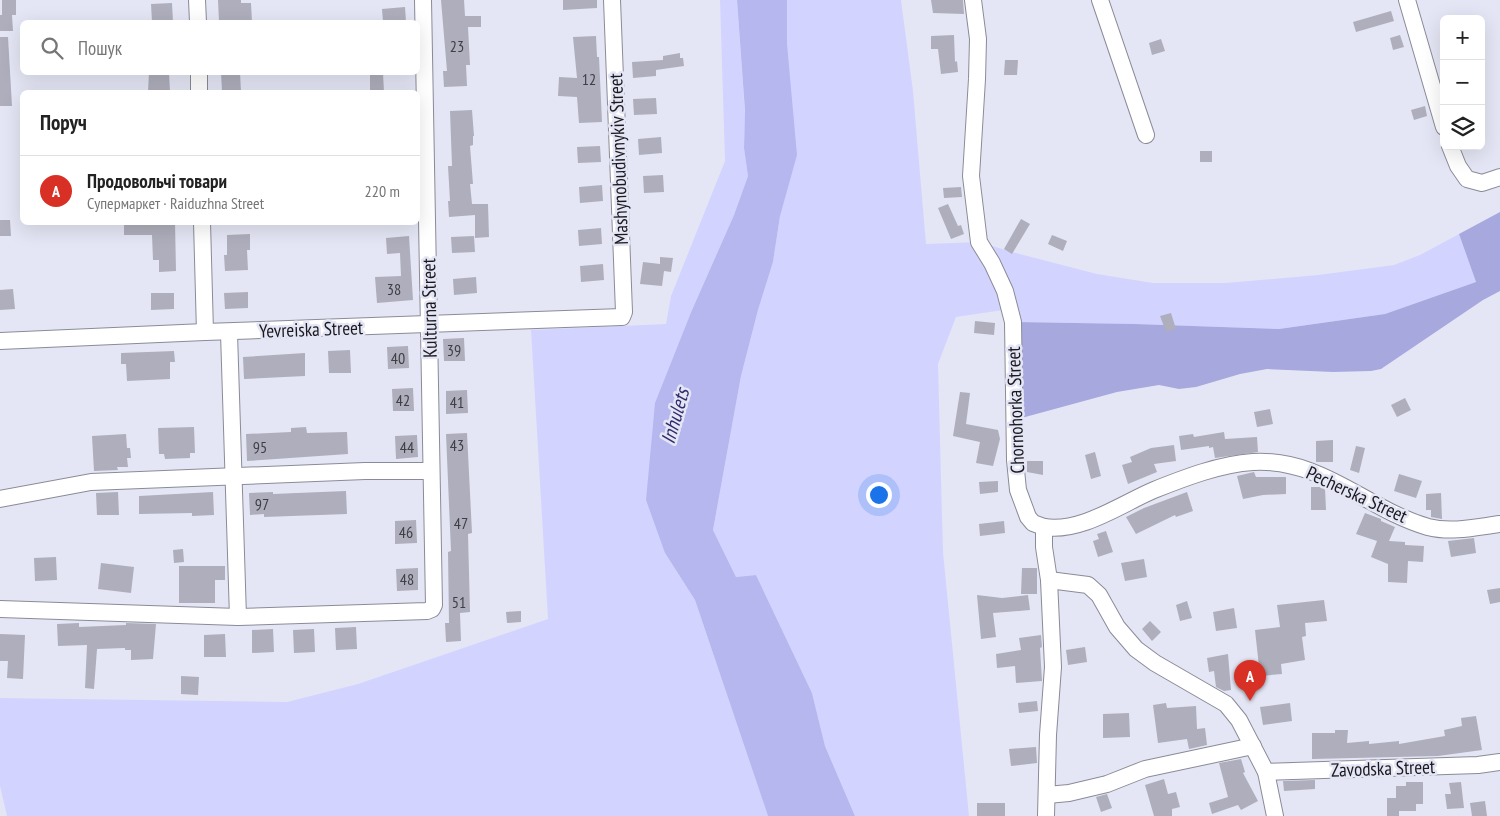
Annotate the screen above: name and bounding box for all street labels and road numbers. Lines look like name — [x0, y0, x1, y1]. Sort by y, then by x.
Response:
street label: Mashynobudivnykiv Street — [603, 72, 633, 245]
street label: Kulturna Street — [416, 257, 442, 358]
street label: Yevreiska Street — [259, 315, 364, 343]
street label: Chornohorka Street — [1001, 345, 1029, 474]
street label: Pecherska Street — [1303, 460, 1412, 528]
street label: Zavodska Street — [1331, 754, 1436, 782]

